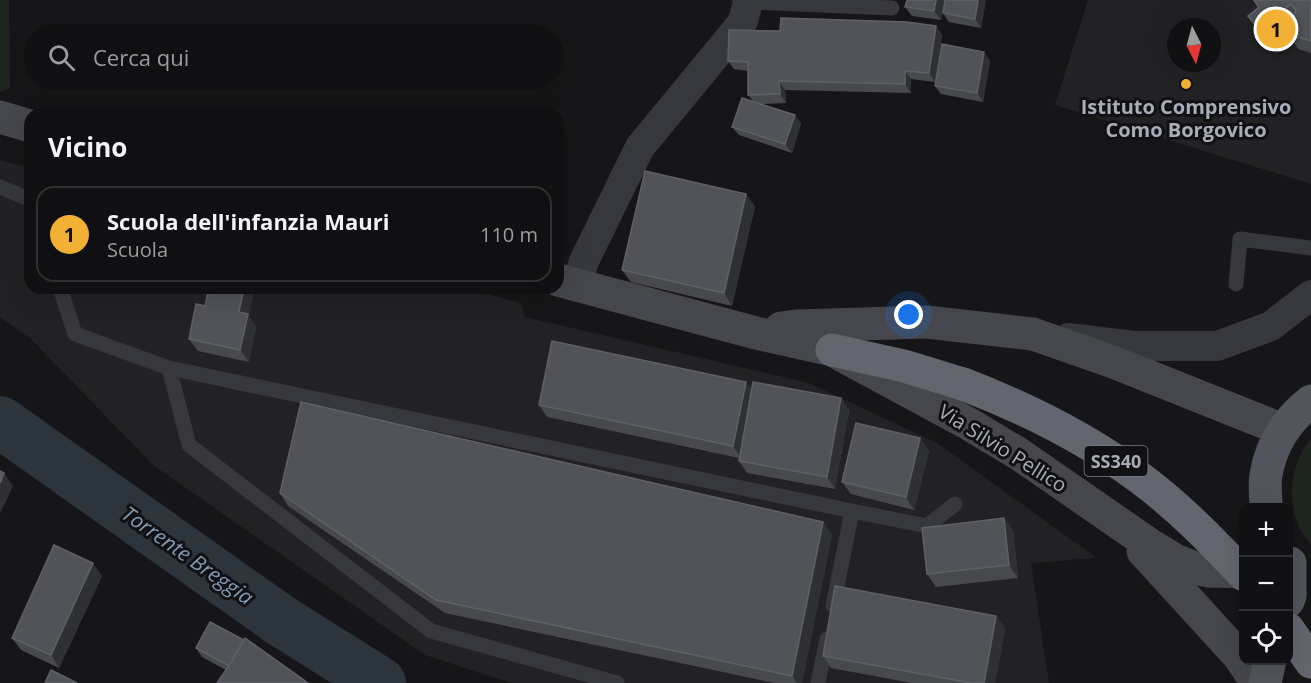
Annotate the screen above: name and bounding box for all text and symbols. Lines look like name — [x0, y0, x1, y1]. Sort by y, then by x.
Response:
pin: 1 — [1256, 6, 1296, 51]
north arrow — [1167, 18, 1221, 72]
search box — [24, 24, 564, 90]
icon: search — [45, 41, 78, 74]
text: Cerca qui — [93, 42, 189, 72]
marker: Istituto Comprensivo Como Borgovico — [1179, 77, 1193, 91]
place label: Istituto Comprensivo Como Borgovico — [1081, 93, 1291, 143]
text: Vicino — [48, 129, 127, 165]
text: Scuola dell'infanzia Mauri — [107, 206, 390, 236]
text: 1 — [64, 221, 75, 248]
text: 110 m — [480, 221, 538, 248]
text: Scuola — [107, 236, 168, 263]
your location — [894, 300, 923, 329]
street label: Via Silvio Pellico — [934, 398, 1072, 498]
road number: SS340 — [1084, 446, 1148, 476]
water label: Torrente Breggia — [117, 499, 259, 611]
map controls — [1239, 503, 1293, 665]
button: + — [1239, 503, 1293, 557]
button: − — [1239, 557, 1293, 611]
button: locate — [1239, 611, 1293, 665]

